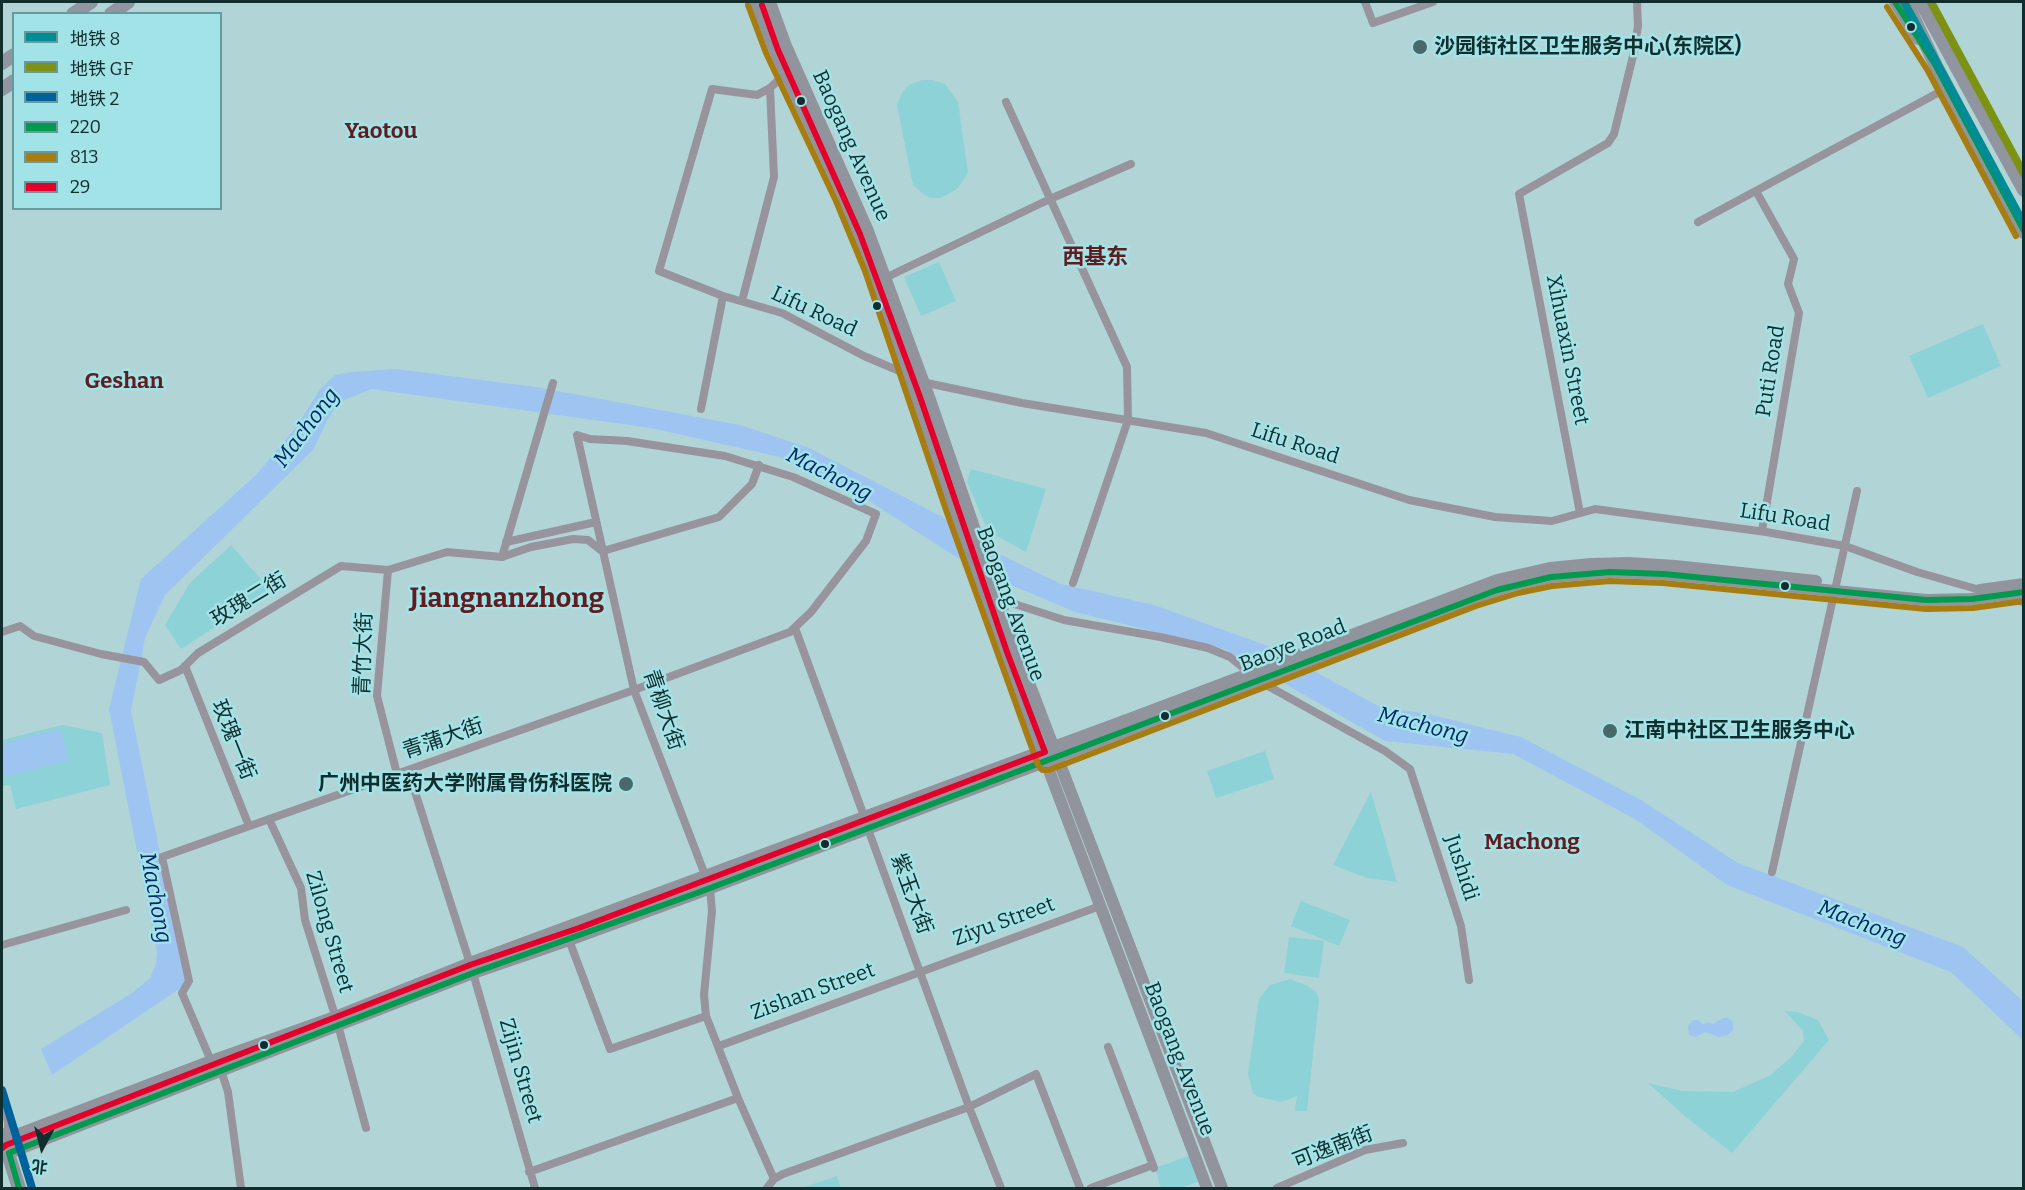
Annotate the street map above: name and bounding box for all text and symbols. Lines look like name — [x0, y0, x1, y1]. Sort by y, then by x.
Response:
legend — [12, 12, 222, 210]
unlabelled marker — [1905, 21, 1917, 33]
text: 地铁 8 — [70, 28, 120, 50]
place label: 沙园街社区卫生服务中心(东院区) — [1434, 34, 1741, 60]
marker: 沙园街社区卫生服务中心(东院区) — [1411, 38, 1429, 56]
text: 地铁 GF — [70, 58, 133, 80]
street label: Baogang Avenue — [806, 67, 896, 225]
text: 地铁 2 — [70, 88, 119, 110]
unlabelled marker — [795, 95, 807, 107]
text: 220 — [70, 116, 101, 138]
district label: Yaotou — [345, 119, 417, 145]
text: 813 — [70, 146, 98, 168]
text: 29 — [70, 176, 90, 198]
district label: 西基东 — [1062, 245, 1128, 271]
street label: Xihuaxin Street — [1540, 273, 1594, 427]
street label: Lifu Road — [767, 281, 861, 343]
unlabelled marker — [871, 300, 883, 312]
street label: Puti Road — [1751, 323, 1791, 419]
district label: Geshan — [84, 369, 164, 395]
water label: Machong — [269, 383, 345, 473]
street label: Lifu Road — [1248, 418, 1342, 470]
water label: Machong — [782, 442, 876, 508]
street label: Lifu Road — [1738, 498, 1832, 538]
street label: Baogang Avenue — [970, 523, 1050, 685]
street label: 玫瑰二街 — [207, 568, 291, 632]
unlabelled marker — [1779, 580, 1791, 592]
district label: Jiangnanzhong — [410, 583, 604, 615]
street label: 青竹大街 — [350, 612, 378, 696]
street label: Baoye Road — [1236, 614, 1350, 678]
street label: 青柳大街 — [637, 666, 689, 754]
street label: 玫瑰一街 — [206, 696, 260, 784]
water label: Machong — [1375, 702, 1471, 750]
unlabelled marker — [1159, 710, 1171, 722]
street label: 青蒲大街 — [399, 713, 487, 765]
place label: 江南中社区卫生服务中心 — [1624, 718, 1855, 744]
marker: 江南中社区卫生服务中心 — [1601, 722, 1619, 740]
place label: 广州中医药大学附属骨伤科医院 — [318, 771, 612, 797]
marker: 广州中医药大学附属骨伤科医院 — [617, 775, 635, 793]
district label: Machong — [1484, 830, 1580, 856]
street label: Jushidi — [1439, 832, 1483, 904]
unlabelled marker — [819, 838, 831, 850]
water label: Machong — [133, 850, 177, 946]
street label: 紫玉大街 — [885, 850, 937, 938]
street label: Zilong Street — [300, 868, 358, 996]
street label: Ziyu Street — [950, 892, 1058, 952]
water label: Machong — [1814, 895, 1910, 953]
street label: Zishan Street — [747, 958, 879, 1026]
street label: Baogang Avenue — [1138, 979, 1220, 1139]
street label: Zijin Street — [493, 1016, 547, 1126]
unlabelled marker — [258, 1039, 270, 1051]
north arrow — [12, 1118, 72, 1178]
street label: 可逸南街 — [1289, 1121, 1377, 1175]
text: 北 — [31, 1156, 49, 1177]

